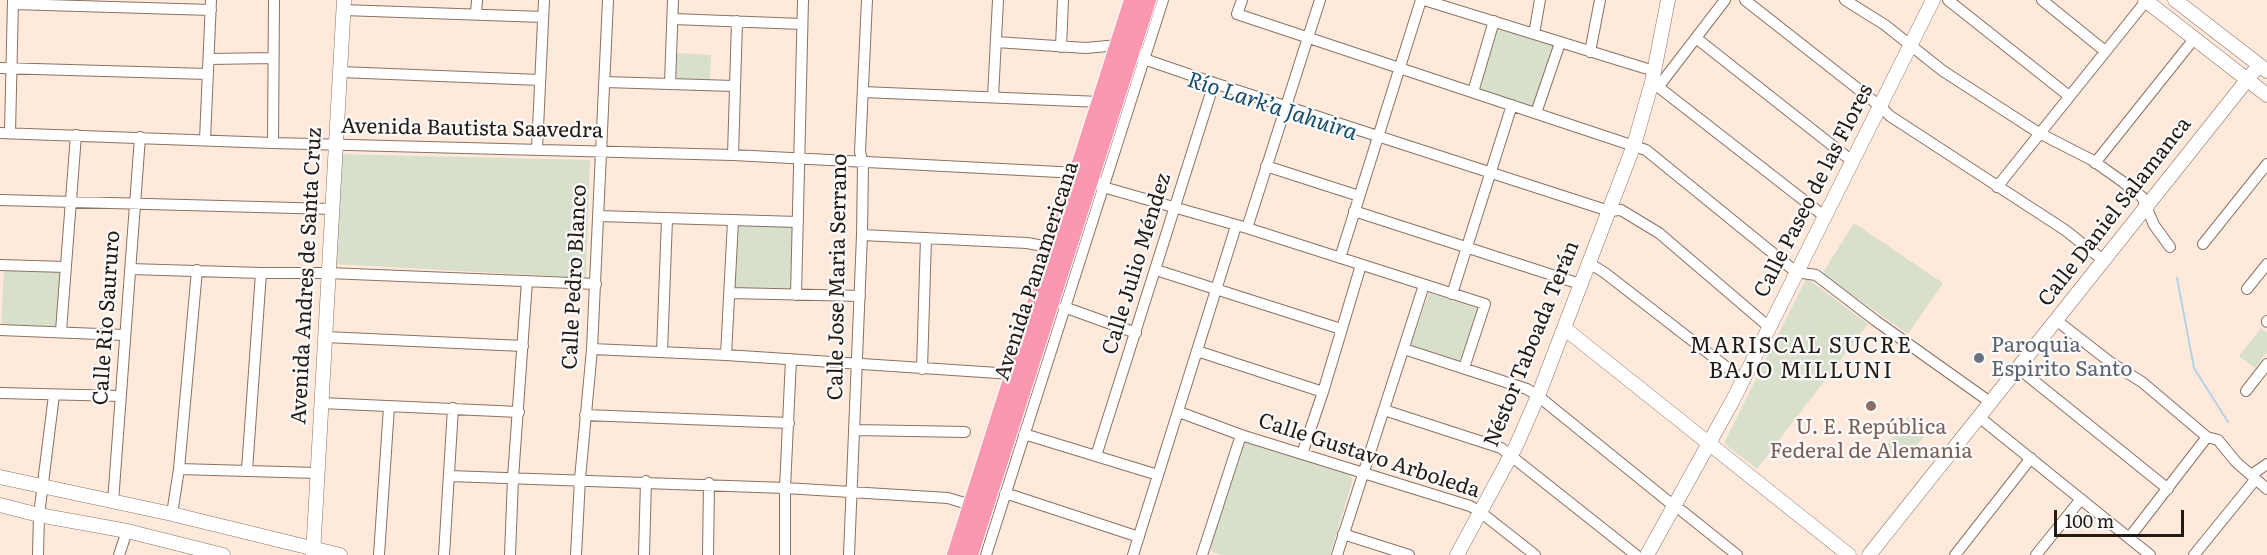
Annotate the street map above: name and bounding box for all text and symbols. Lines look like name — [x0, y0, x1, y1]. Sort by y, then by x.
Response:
water label: Río Lark’a Jahuira — [1184, 67, 1360, 147]
street label: Calle Paseo de las Flores — [1749, 80, 1879, 302]
street label: Calle Daniel Salamanca — [2033, 112, 2197, 312]
street label: Avenida Bautista Saavedra — [341, 114, 603, 144]
street label: Avenida Andres de Santa Cruz — [287, 127, 327, 425]
street label: Calle Jose Maria Serrano — [823, 153, 853, 401]
street label: Avenida Panamericana — [990, 158, 1084, 384]
street label: Calle Julio Méndez — [1097, 170, 1177, 358]
street label: Calle Pedro Blanco — [558, 184, 592, 370]
street label: Calle Rio Saururo — [88, 230, 126, 406]
street label: Néstor Taboada Terán — [1479, 237, 1585, 451]
place label: Paroquia Espirito Santo — [1991, 333, 2132, 383]
district label: MARISCAL SUCRE BAJO MILLUNI — [1689, 334, 1913, 386]
marker: Paroquia Espirito Santo — [1972, 351, 1986, 365]
marker: U. E. República Federal de Alemania — [1864, 399, 1878, 413]
street label: Calle Gustavo Arboleda — [1255, 408, 1483, 504]
place label: U. E. República Federal de Alemania — [1769, 415, 1973, 465]
scale bar — [2057, 498, 2188, 536]
text: 100 m — [2065, 507, 2114, 534]

